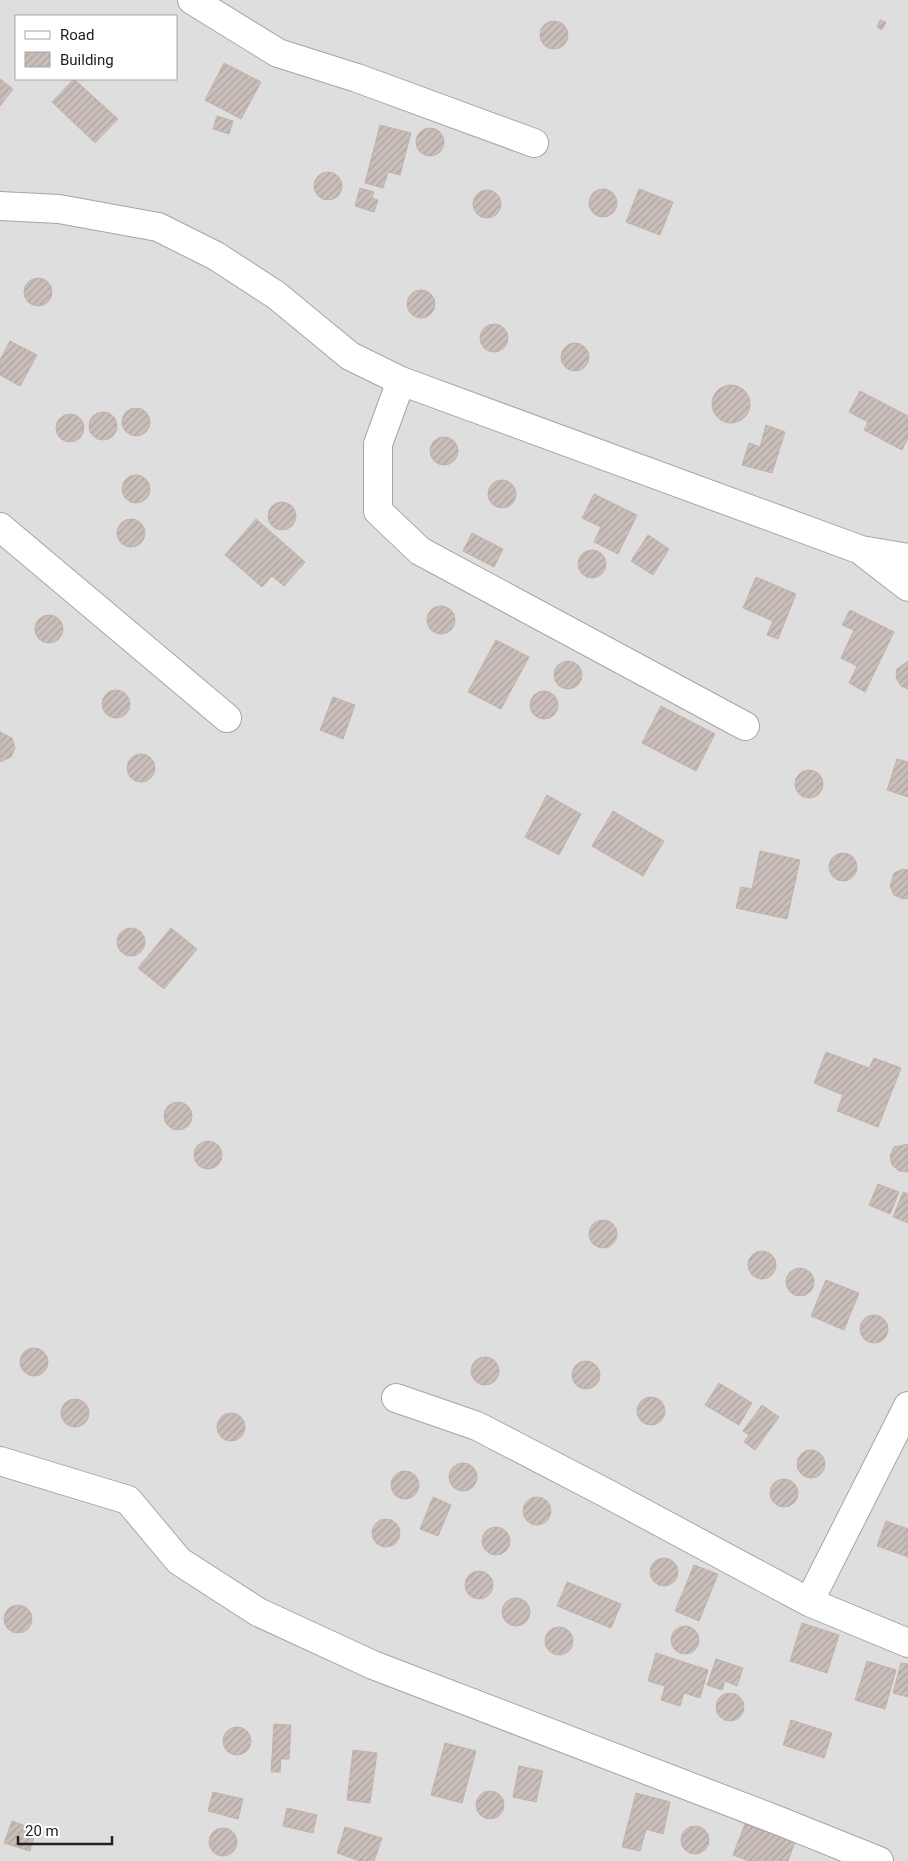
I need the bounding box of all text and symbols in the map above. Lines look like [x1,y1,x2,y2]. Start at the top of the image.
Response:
legend [15,15,178,80]
text: Road [60,26,94,44]
text: Building [60,51,114,69]
scale bar [18,1814,111,1846]
text: 20 m [25,1822,59,1840]

